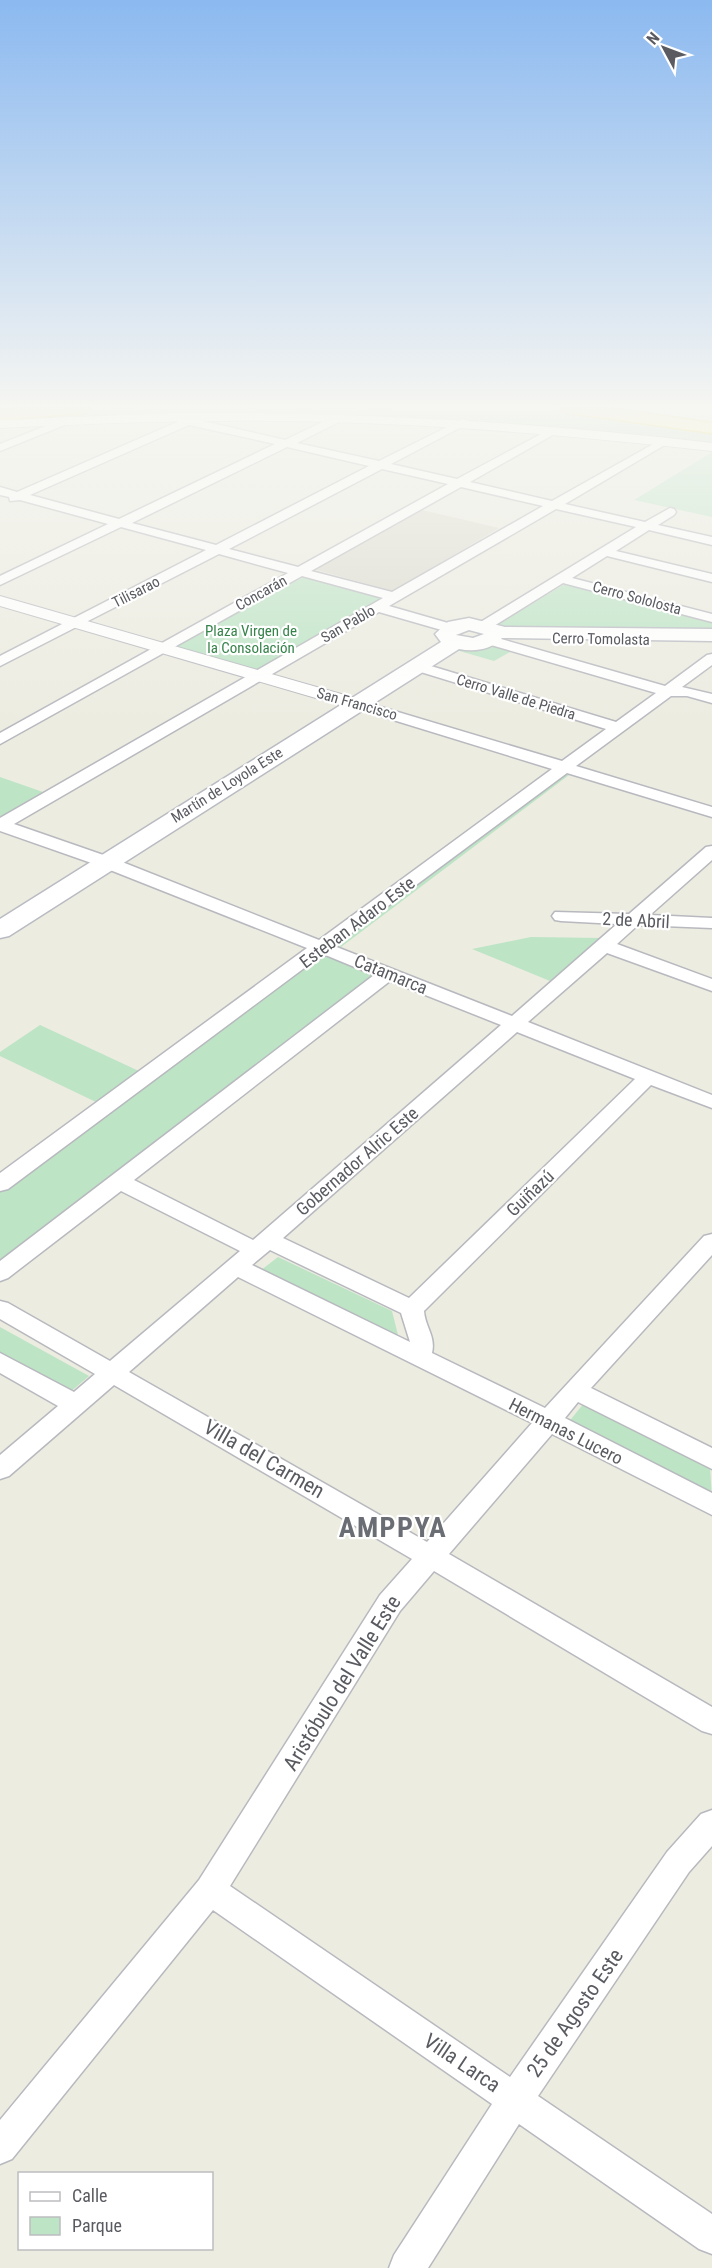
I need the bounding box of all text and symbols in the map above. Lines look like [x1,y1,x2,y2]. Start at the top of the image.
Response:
north arrow [634,18,694,78]
text: N [643,29,663,48]
street label: Tilisarao [109,572,163,612]
street label: Concarán [232,572,290,614]
street label: Cerro Sololosta [591,578,683,618]
street label: San Pablo [318,601,378,647]
park label: Plaza Virgen de la Consolación [205,622,297,657]
street label: Cerro Tomolasta [552,629,650,649]
street label: Cerro Valle de Piedra [454,670,578,724]
street label: San Francisco [315,684,399,724]
street label: Martín de Loyola Este [168,743,286,827]
street label: Esteban Adaro Este [295,872,419,972]
street label: 2 de Abril [602,908,670,932]
street label: Catamarca [351,950,431,998]
street label: Gobernador Alric Este [292,1102,422,1220]
street label: Guiñazú [502,1166,558,1220]
street label: Hermanas Lucero [506,1393,626,1469]
street label: Villa del Carmen [199,1415,329,1503]
district label: AMPPYA [339,1511,447,1544]
street label: Aristóbulo del Valle Este [278,1591,406,1775]
street label: 25 de Agosto Este [522,1944,628,2082]
street label: Villa Larca [419,2029,505,2097]
legend [18,2172,213,2250]
text: Calle [72,2185,108,2206]
text: Parque [72,2215,122,2236]

